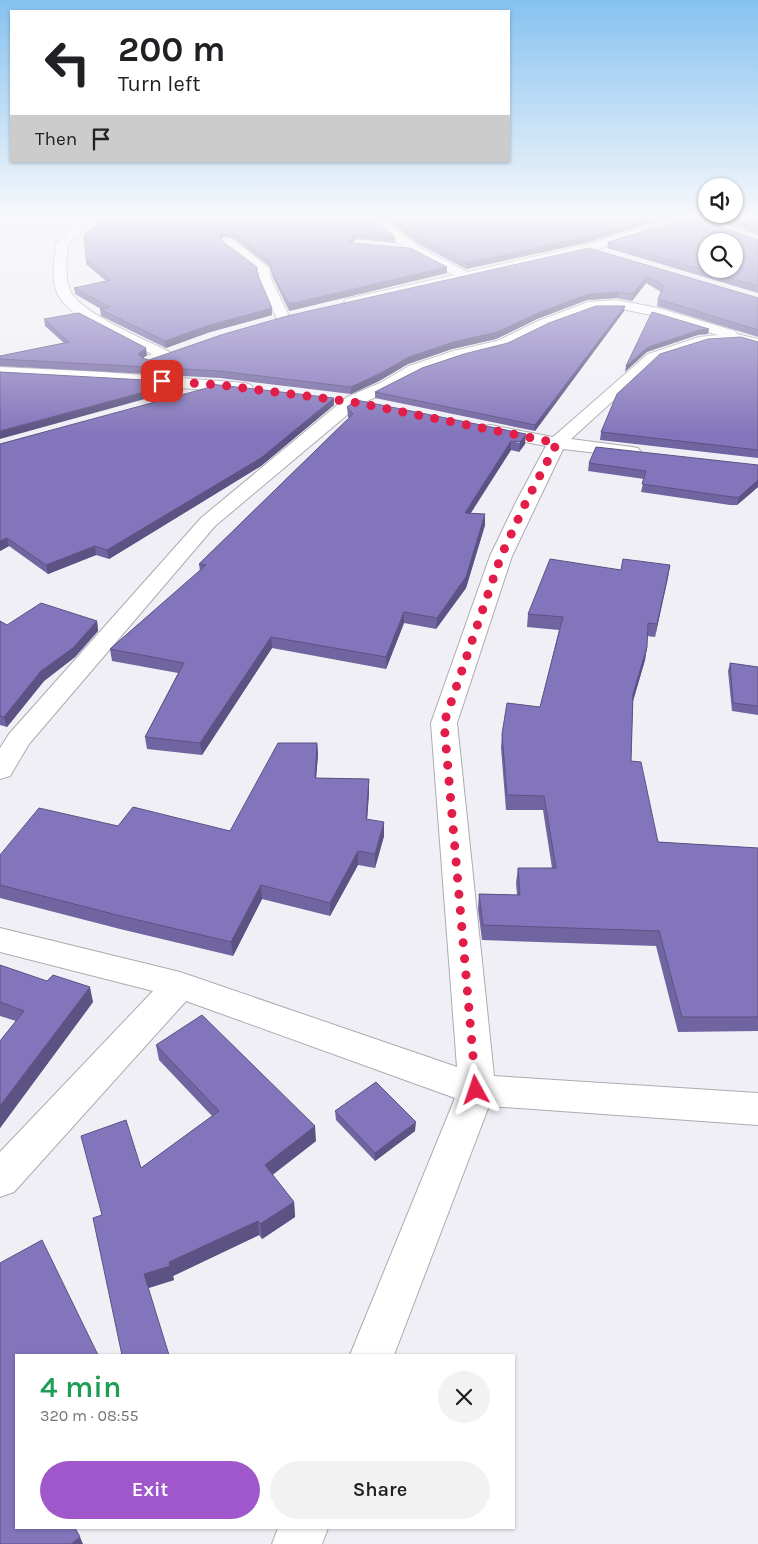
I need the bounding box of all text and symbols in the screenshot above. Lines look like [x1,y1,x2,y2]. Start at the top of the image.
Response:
text: 200 m [118,29,226,70]
icon: left [35,30,100,95]
text: Turn left [118,71,201,97]
icon: arrive [87,125,115,153]
text: Then [35,128,77,150]
map controls [698,178,743,278]
button: sound [698,178,743,223]
button: search [698,233,743,278]
pin [141,360,183,402]
icon: arrive [148,367,176,395]
position arrow [449,1063,501,1115]
text: 4 min [40,1369,121,1405]
button: close [438,1371,490,1423]
text: 320 m · 08:55 [40,1406,139,1425]
button: Exit [40,1461,260,1519]
button: Share [270,1461,490,1519]

